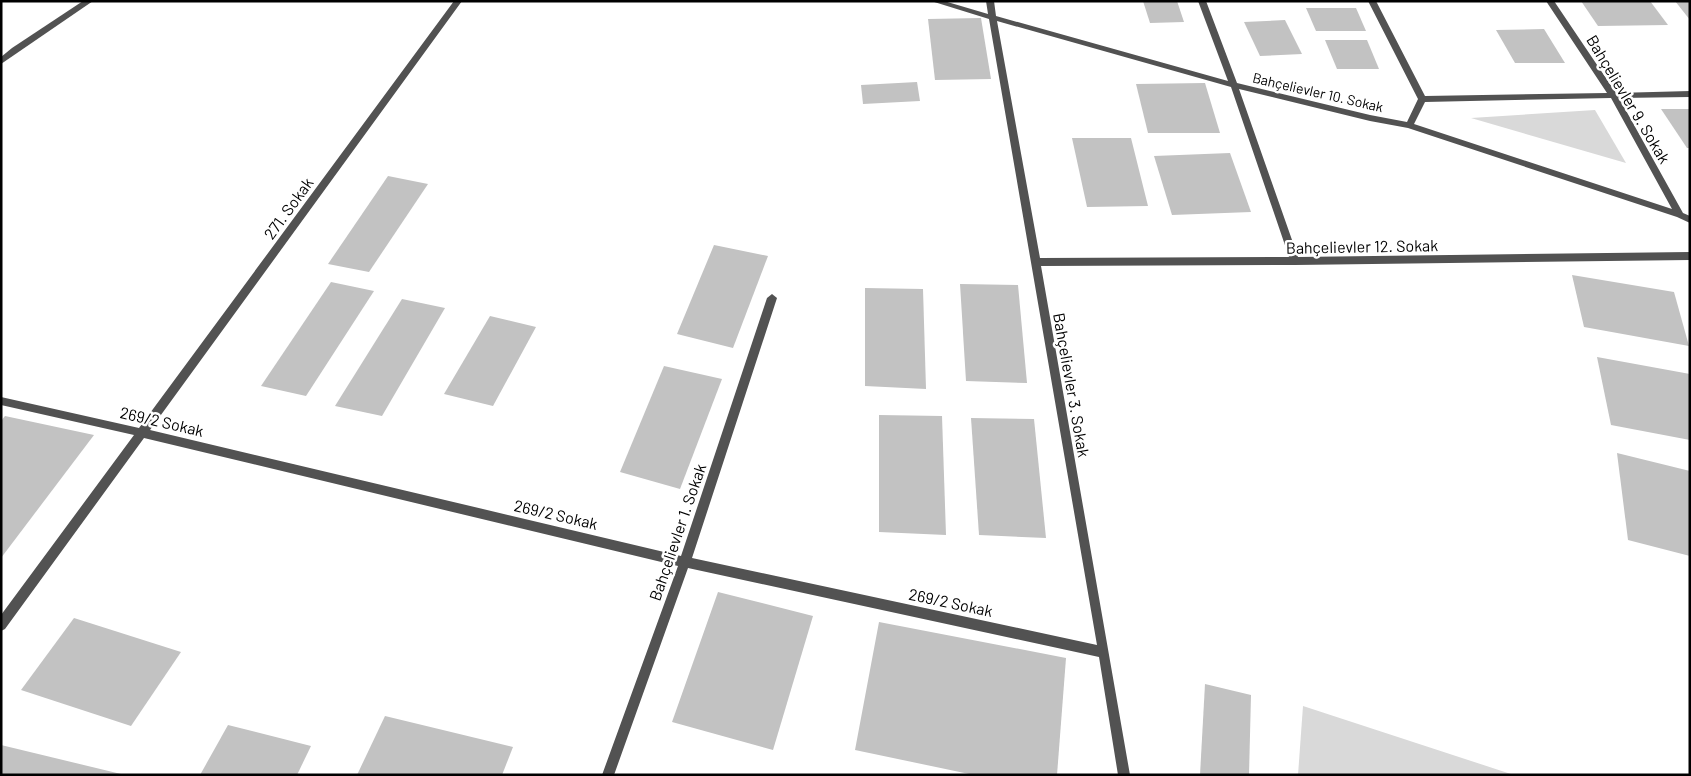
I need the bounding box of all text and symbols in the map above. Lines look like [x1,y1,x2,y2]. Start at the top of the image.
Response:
street label: Bahçelievler 9. Sokak [1583,31,1675,167]
street label: Bahçelievler 10. Sokak [1251,69,1385,115]
street label: 271. Sokak [259,173,317,243]
street label: Bahçelievler 12. Sokak [1286,235,1438,257]
street label: Bahçelievler 3. Sokak [1050,311,1094,459]
street label: 269/2 Sokak [118,402,206,440]
street label: Bahçelievler 1. Sokak [645,461,709,603]
street label: 269/2 Sokak [512,495,600,533]
street label: 269/2 Sokak [907,584,995,620]

